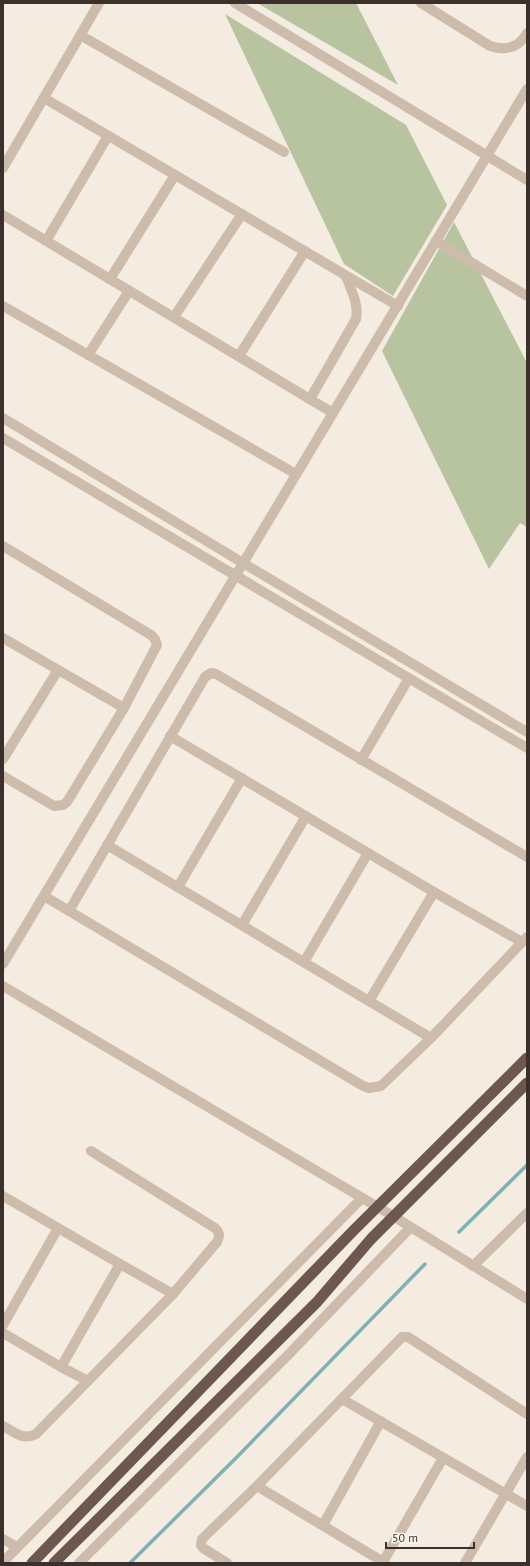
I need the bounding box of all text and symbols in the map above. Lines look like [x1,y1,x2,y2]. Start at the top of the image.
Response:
scale bar [386,1524,474,1550]
text: 50 m [392,1530,418,1545]

